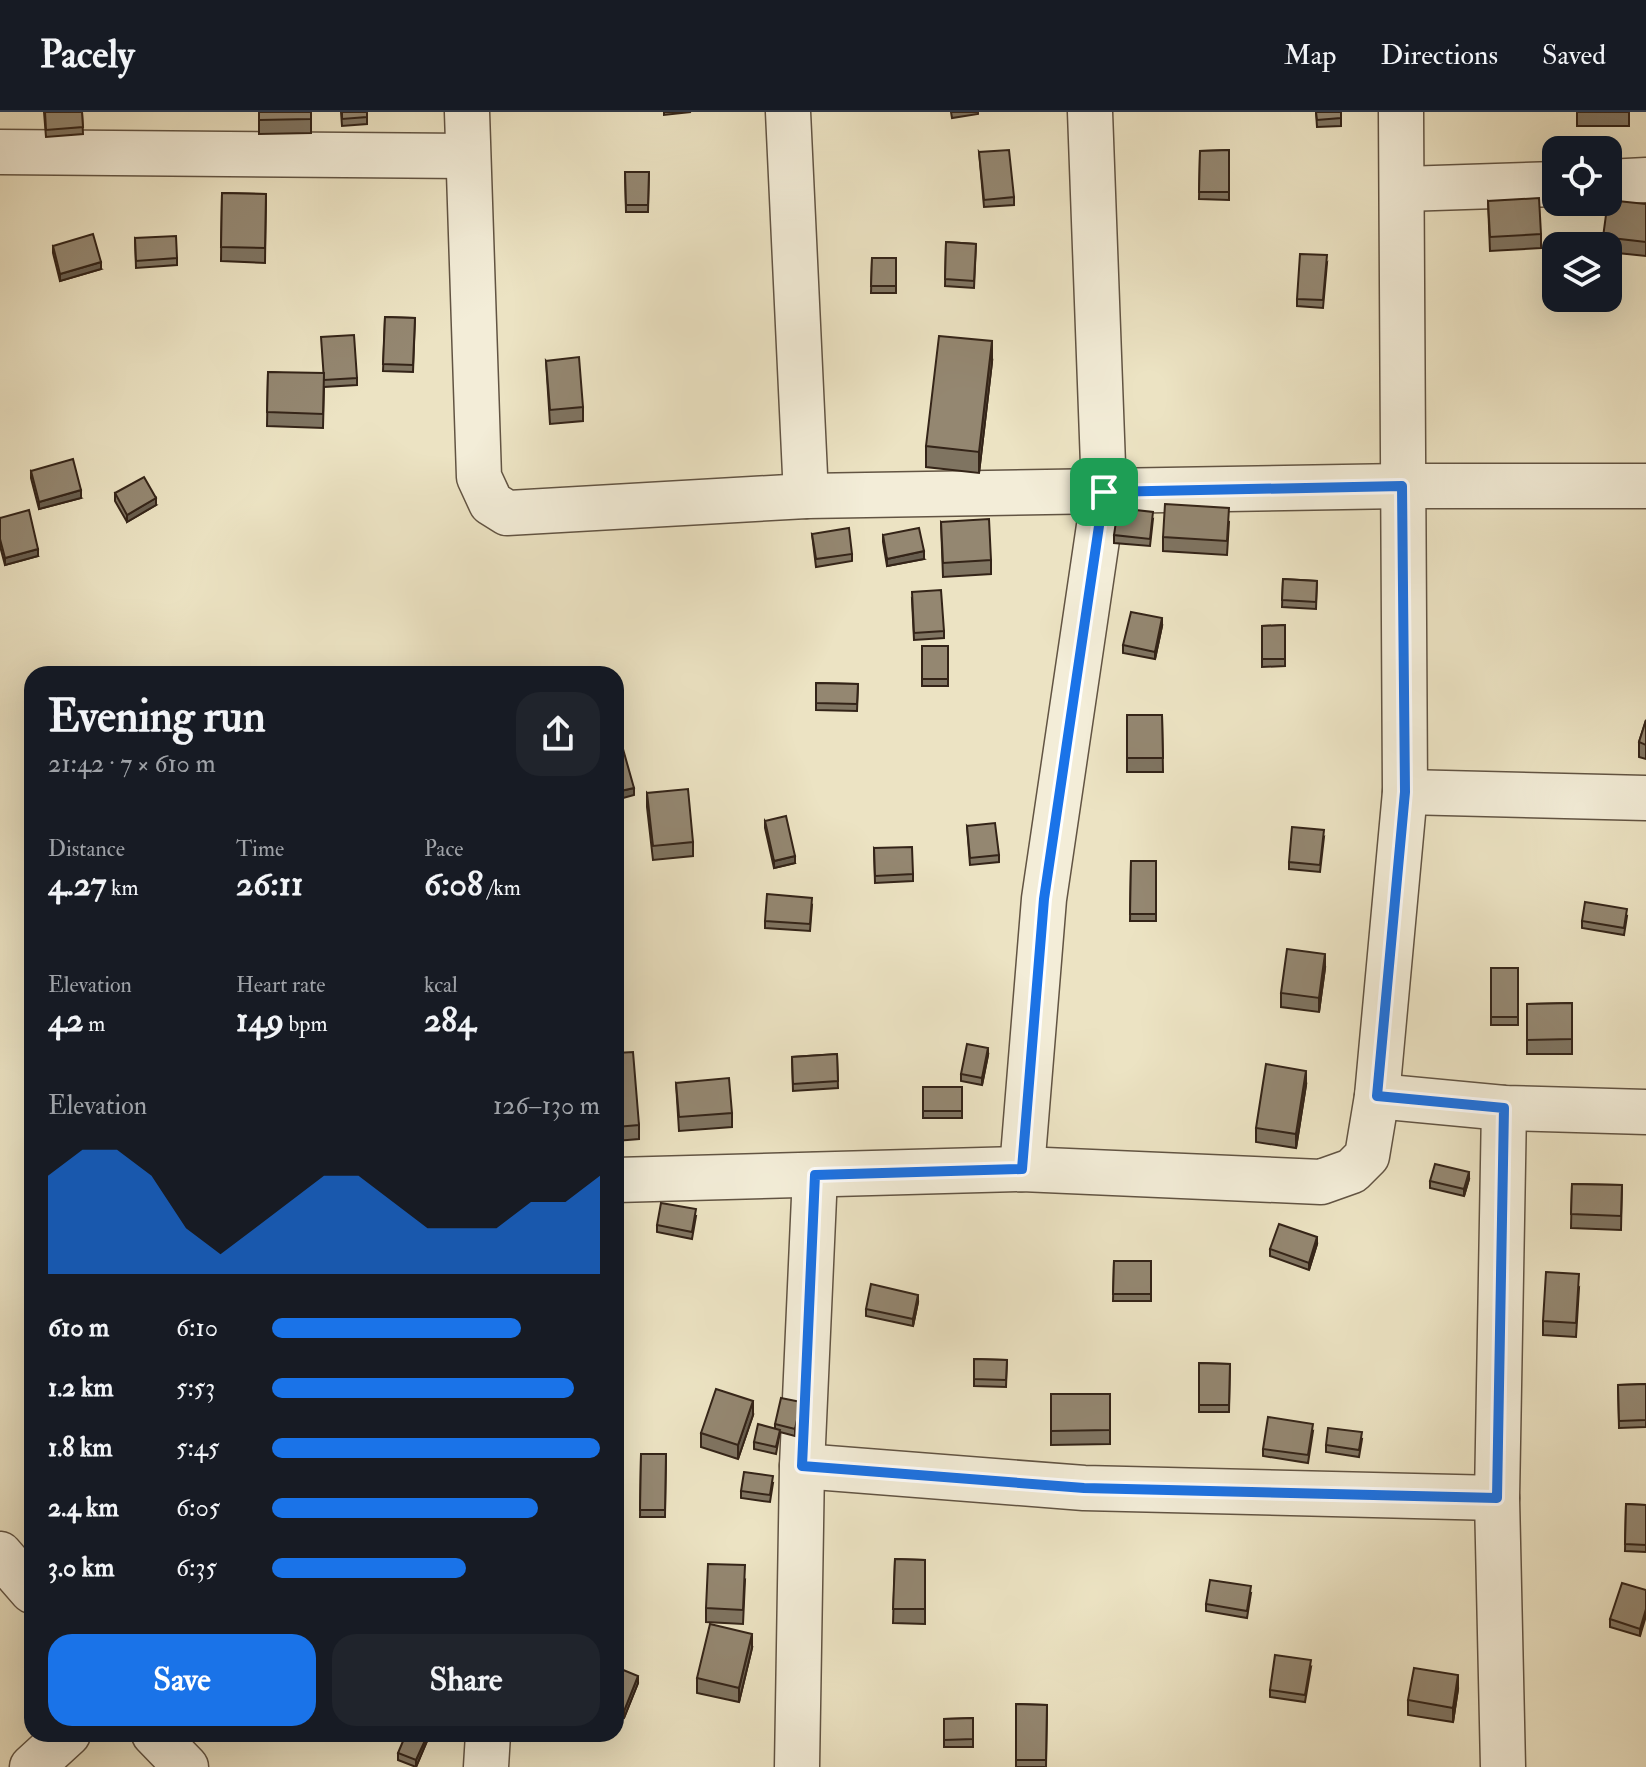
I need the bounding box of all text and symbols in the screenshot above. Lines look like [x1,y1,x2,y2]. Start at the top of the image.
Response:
text: Pacely [40,31,134,79]
text: Map [1284,38,1337,73]
text: Directions [1381,38,1498,73]
text: Saved [1542,38,1606,73]
map controls [1542,136,1622,312]
button: locate [1542,136,1622,216]
button: layers [1542,232,1622,312]
pin [1070,458,1138,526]
icon: arrive [1082,470,1126,514]
text: Evening run [48,690,266,745]
button: share [516,692,600,776]
text: 21:42 · 7 × 610 m [48,748,216,780]
text: Distance [48,835,125,863]
text: Time [236,835,284,863]
text: Pace [424,835,463,863]
text: 4.27 [48,863,106,906]
text: 26:11 [236,863,303,906]
text: 6:08 [424,863,483,906]
text: km [106,874,139,902]
text: /km [483,874,521,902]
text: Elevation [48,971,132,999]
text: Heart rate [236,971,326,999]
text: kcal [424,971,458,999]
text: 42 [48,999,84,1042]
text: 149 [236,999,284,1042]
text: 284 [424,999,476,1042]
text: m [84,1010,105,1038]
text: bpm [284,1010,328,1038]
text: Elevation [48,1090,147,1122]
text: 126–130 m [493,1090,600,1122]
text: 610 m [48,1312,109,1344]
text: 6:10 [176,1312,218,1344]
text: 1.2 km [48,1372,114,1404]
text: 5:53 [176,1372,215,1404]
text: 1.8 km [48,1432,113,1464]
text: 5:45 [176,1432,219,1464]
text: 2.4 km [48,1492,119,1524]
text: 6:05 [176,1492,220,1524]
text: 3.0 km [48,1552,114,1584]
text: 6:35 [176,1552,217,1584]
button: Save [48,1634,316,1726]
button: Share [332,1634,600,1726]

